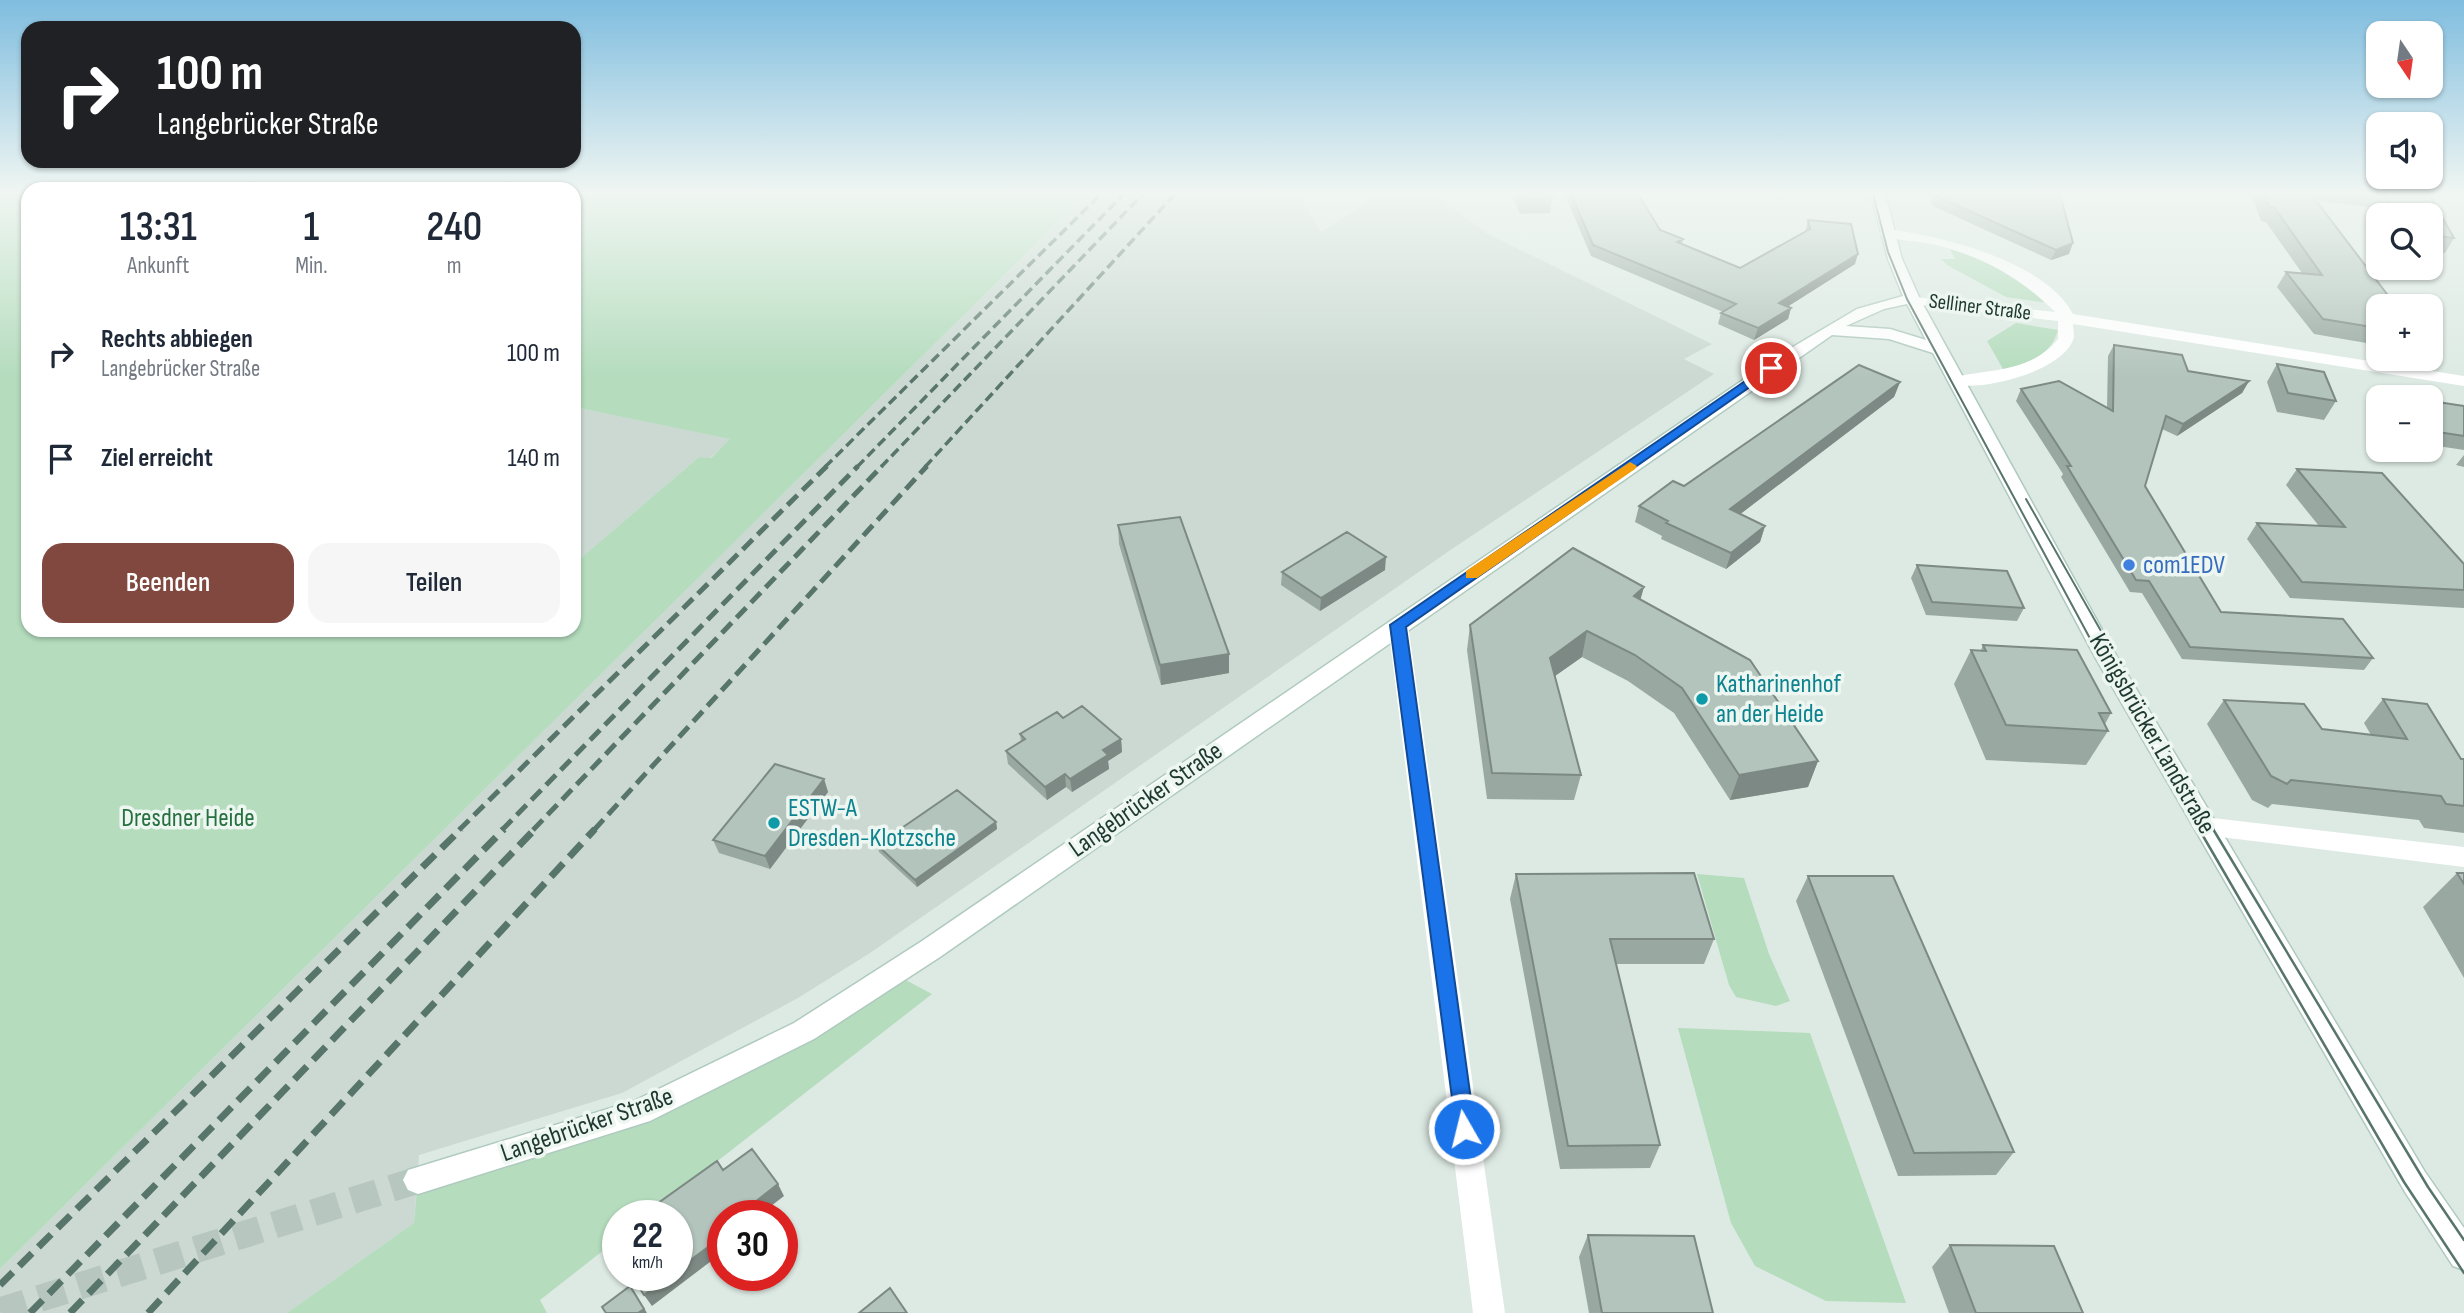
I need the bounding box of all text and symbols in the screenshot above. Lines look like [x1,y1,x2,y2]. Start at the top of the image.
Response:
north arrow [2366,21,2443,98]
map controls [2366,21,2443,462]
text: 100 m [157,45,263,104]
icon: right [42,49,133,140]
text: Langebrücker Straße [157,105,379,144]
button: sound [2366,112,2443,189]
text: 13:31 [120,202,197,253]
text: 1 [304,202,319,253]
text: 240 [426,202,482,253]
button: search [2366,203,2443,280]
text: Ankunft [127,252,189,280]
text: Min. [295,252,328,280]
text: m [447,252,462,280]
street label: Selliner Straße [1927,288,2033,326]
button: + [2366,294,2443,371]
text: Rechts abbiegen [101,324,253,355]
icon: right [42,335,80,373]
text: 100 m [507,338,560,369]
pin [1741,338,1801,398]
icon: arrive [1752,349,1790,387]
text: Langebrücker Straße [101,355,260,383]
button: − [2366,385,2443,462]
icon: arrive [42,440,80,478]
text: Ziel erreicht [101,443,213,474]
text: 140 m [508,443,560,474]
button: Beenden [42,543,294,623]
button: Teilen [308,543,560,623]
place label: com1EDV [2143,550,2225,581]
marker: com1EDV [2121,557,2137,573]
street label: Königsbrücker Landstraße [2082,628,2222,840]
place label: Katharinenhof an der Heide [1716,669,1842,730]
marker: Katharinenhof an der Heide [1694,691,1710,707]
street label: Langebrücker Straße [1063,736,1229,864]
place label: ESTW-A Dresden-Klotzsche [788,793,956,854]
park label: Dresdner Heide [121,803,255,834]
marker: ESTW-A Dresden-Klotzsche [766,815,782,831]
street label: Langebrücker Straße [497,1081,677,1169]
position arrow [1427,1092,1501,1166]
speed limit sign: 30 [707,1200,798,1291]
text: 22 [632,1215,663,1258]
text: km/h [632,1252,663,1273]

